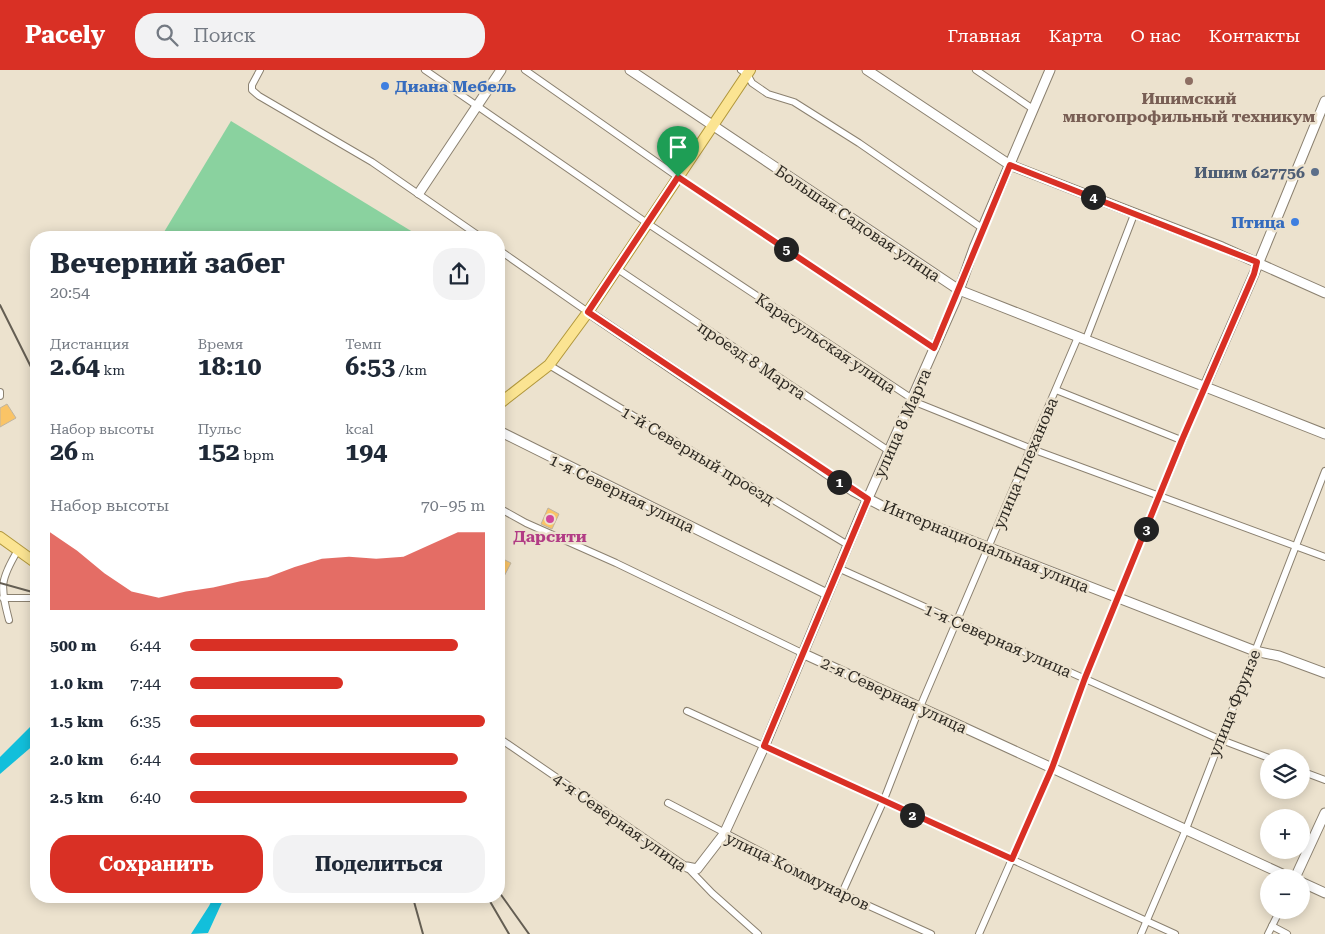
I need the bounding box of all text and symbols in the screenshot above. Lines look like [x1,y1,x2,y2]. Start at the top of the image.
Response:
search box [135,13,485,58]
text: Pacely [25,21,105,49]
icon: search [153,21,181,49]
text: Поиск [193,24,256,47]
text: Главная [948,25,1021,46]
text: Карта [1049,25,1103,46]
text: О нас [1131,25,1181,46]
text: Контакты [1209,25,1300,46]
marker: Ишимский многопрофильный техникум [1183,75,1195,87]
place label: Диана Мебель [395,77,517,96]
marker: Диана Мебель [379,80,391,92]
place label: Ишимский многопрофильный техникум [1063,89,1315,126]
pin [657,126,699,177]
icon: arrive [664,133,692,161]
street label: Большая Садовая улица [772,161,944,286]
place label: Ишим 627756 [1194,163,1305,182]
marker: Ишим 627756 [1309,166,1321,178]
pin: 4 [1080,184,1106,210]
text: 4 [1090,189,1097,205]
place label: Птица [1231,213,1286,232]
marker: Птица [1289,216,1301,228]
pin: 5 [774,236,798,262]
text: 5 [783,241,790,257]
text: Вечерний забег [50,247,285,280]
button: share [433,248,485,300]
text: 20:54 [50,283,90,302]
street label: Карасульская улица [752,289,900,398]
street label: проезд 8 Марта [694,317,810,404]
text: Дистанция [50,336,129,352]
text: Время [198,336,243,352]
text: Темп [345,336,382,352]
text: 2.64 [50,352,100,381]
text: 18:10 [198,352,261,381]
text: 6:53 [345,352,395,381]
text: km [100,362,125,378]
text: /km [395,362,427,378]
street label: улица 8 Марта [870,365,935,481]
street label: улица Плеханова [989,394,1062,532]
street label: 1-й Северный проезд [618,402,778,509]
text: Набор высоты [50,421,154,437]
text: Пульс [198,421,241,437]
text: kcal [345,421,374,437]
text: 26 [50,437,78,466]
text: 152 [198,437,240,466]
text: 194 [345,437,387,466]
text: m [78,447,94,463]
text: bpm [240,447,274,463]
street label: 1-я Северная улица [546,450,698,537]
pin: 1 [826,470,852,494]
text: 1 [836,474,843,490]
text: Набор высоты [50,496,169,515]
text: 70–95 m [421,496,485,515]
street label: Интернациональная улица [880,496,1092,597]
marker: Дарсити [544,513,556,525]
pin: 3 [1134,516,1158,542]
text: 3 [1143,521,1150,537]
place label: Дарсити [513,527,587,546]
street label: 1-я Северная улица [921,599,1075,682]
text: 500 m [50,636,96,655]
text: 6:44 [130,636,161,655]
street label: улица Фрунзе [1204,647,1265,760]
street label: 2-я Северная улица [818,653,970,738]
text: 1.0 km [50,674,103,693]
text: 7:44 [130,674,161,693]
text: 1.5 km [50,712,103,731]
text: 6:35 [130,712,161,731]
map controls [1260,749,1310,919]
button: layers [1260,749,1310,799]
text: 2.0 km [50,750,103,769]
text: 6:44 [130,750,161,769]
street label: 4-я Северная улица [549,769,691,876]
text: 2.5 km [50,788,103,807]
text: 6:40 [130,788,161,807]
pin: 2 [900,802,924,828]
text: 2 [909,807,916,823]
button: + [1260,809,1310,859]
street label: улица Коммунаров [723,828,873,915]
button: Сохранить [50,835,263,893]
button: Поделиться [273,835,485,893]
button: − [1260,869,1310,919]

